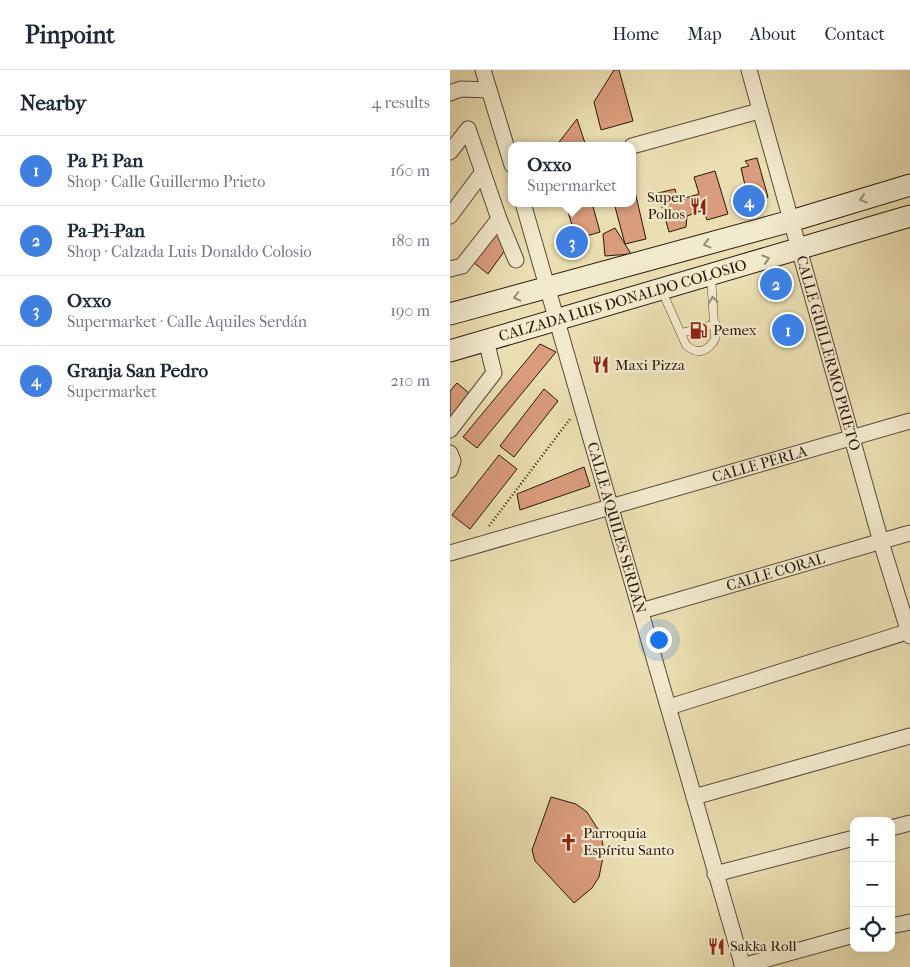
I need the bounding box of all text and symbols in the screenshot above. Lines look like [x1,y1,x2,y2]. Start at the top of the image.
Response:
text: Pinpoint [25,21,115,49]
text: Home [612,24,659,45]
text: Map [687,24,722,45]
text: About [750,24,796,45]
text: Contact [824,24,885,45]
text: Nearby [20,91,86,115]
text: 4 results [372,93,430,112]
popup [508,142,636,207]
text: Pa Pi Pan [67,150,143,172]
text: Oxxo [527,154,571,176]
text: 1 [33,161,39,180]
text: 160 m [390,161,430,180]
text: Shop · Calle Guillermo Prieto [67,172,265,191]
text: Supermarket [527,176,617,195]
pin: 4 [733,182,765,220]
place label: Super Pollos [647,188,686,223]
one-way arrow [860,194,868,204]
restaurant icon: Super Pollos [689,196,709,216]
text: Pa-Pi-Pan [67,220,145,242]
pin: 3 [556,223,588,261]
text: 2 [32,231,40,250]
text: 180 m [391,231,430,250]
one-way arrow [703,238,711,249]
text: Shop · Calzada Luis Donaldo Colosio [67,242,312,261]
street label: CALLE GUILLERMO PRIETO [792,253,864,453]
one-way arrow [761,254,770,265]
street label: CALZADA LUIS DONALDO COLOSIO [497,255,749,345]
pin: 2 [760,265,792,303]
text: Oxxo [67,290,111,312]
one-way arrow [513,291,521,301]
one-way arrow [708,296,719,304]
text: 3 [33,301,39,320]
text: 190 m [390,301,430,320]
pin: 1 [772,311,804,349]
text: Supermarket · Calle Aquiles Serdán [67,312,307,331]
fuel station icon: Pemex [689,320,709,340]
place label: Pemex [713,321,757,339]
restaurant icon: Maxi Pizza [591,355,611,375]
place label: Maxi Pizza [615,356,686,374]
text: Granja San Pedro [67,360,208,382]
text: 4 [31,371,41,390]
text: 210 m [391,371,430,390]
text: Supermarket [67,382,157,401]
street label: CALLE AQUILES SERDÁN [583,440,650,616]
street label: CALLE PERLA [710,442,810,486]
street label: CALLE CORAL [724,549,827,595]
your location [646,627,672,653]
map controls [850,817,895,952]
button: + [850,817,895,862]
place label: Parroquia Espíritu Santo [583,824,675,859]
church icon: Parroquia Espíritu Santo [559,832,579,852]
button: − [850,862,895,907]
button: locate [850,907,895,952]
restaurant icon: Sakka Roll [706,936,726,956]
place label: Sakka Roll [730,937,797,955]

